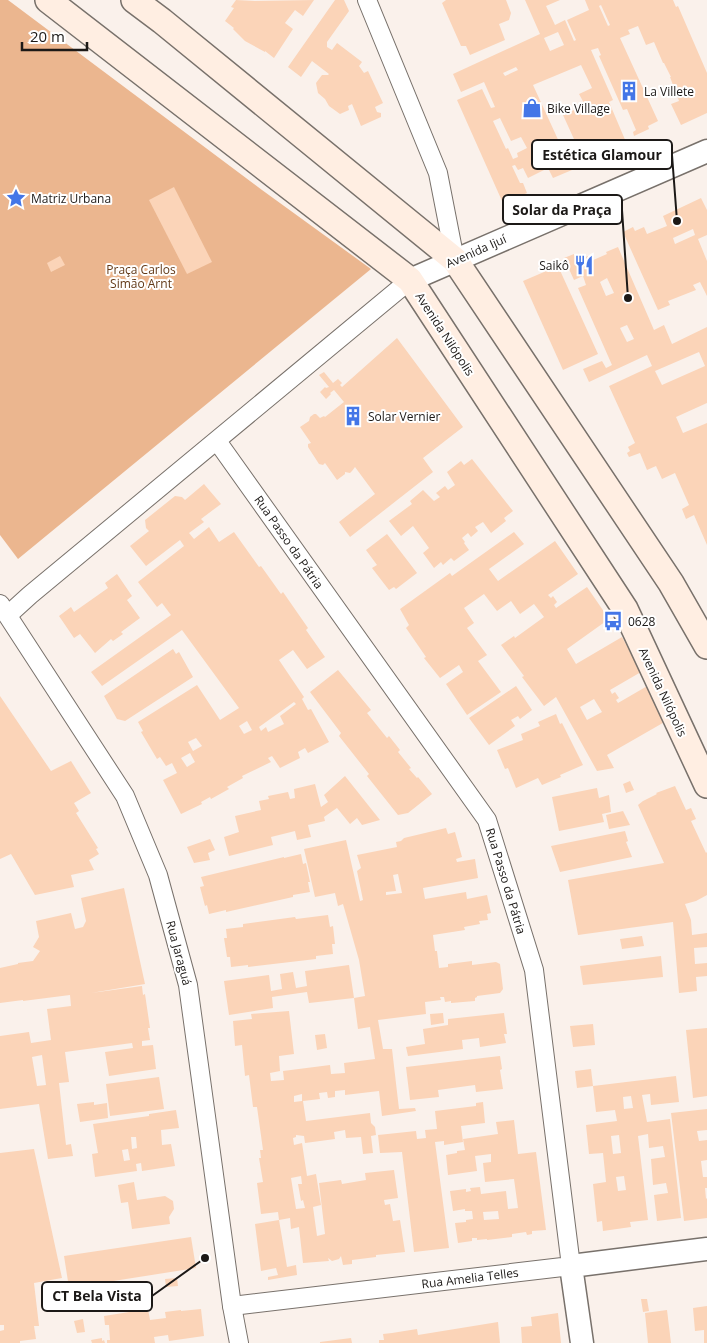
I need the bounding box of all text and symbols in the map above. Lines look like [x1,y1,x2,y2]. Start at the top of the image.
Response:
scale bar [22,20,88,52]
text: 20 m [30,26,65,46]
building icon: La Villete [618,80,640,102]
place label: La Villete [644,83,694,100]
shop icon: Bike Village [521,97,543,119]
place label: Bike Village [547,100,610,117]
callout: Estética Glamour [532,140,672,169]
text: Estética Glamour [542,145,662,164]
place icon: Matriz Urbana [5,187,27,209]
place label: Matriz Urbana [31,190,111,207]
callout: Solar da Praça [503,195,622,224]
text: Solar da Praça [512,200,612,219]
street label: Avenida Ijuí [443,230,510,272]
restaurant icon: Saikô [573,254,595,276]
place label: Saikô [539,257,569,274]
park label: Praça Carlos Simão Arnt [106,261,176,292]
street label: Avenida Nilópolis [412,289,479,379]
building icon: Solar Vernier [342,405,364,427]
place label: Solar Vernier [368,408,440,425]
street label: Rua Passo da Pátria [250,492,328,592]
bus stop icon: 0628 [602,610,624,632]
place label: 0628 [628,613,656,630]
street label: Avenida Nilópolis [635,645,691,740]
street label: Rua Passo da Pátria [482,826,530,936]
street label: Rua Jaraguá [162,919,196,987]
street label: Rua Amelia Telles [420,1264,520,1292]
callout: CT Bela Vista [42,1282,152,1311]
text: CT Bela Vista [52,1286,142,1305]

